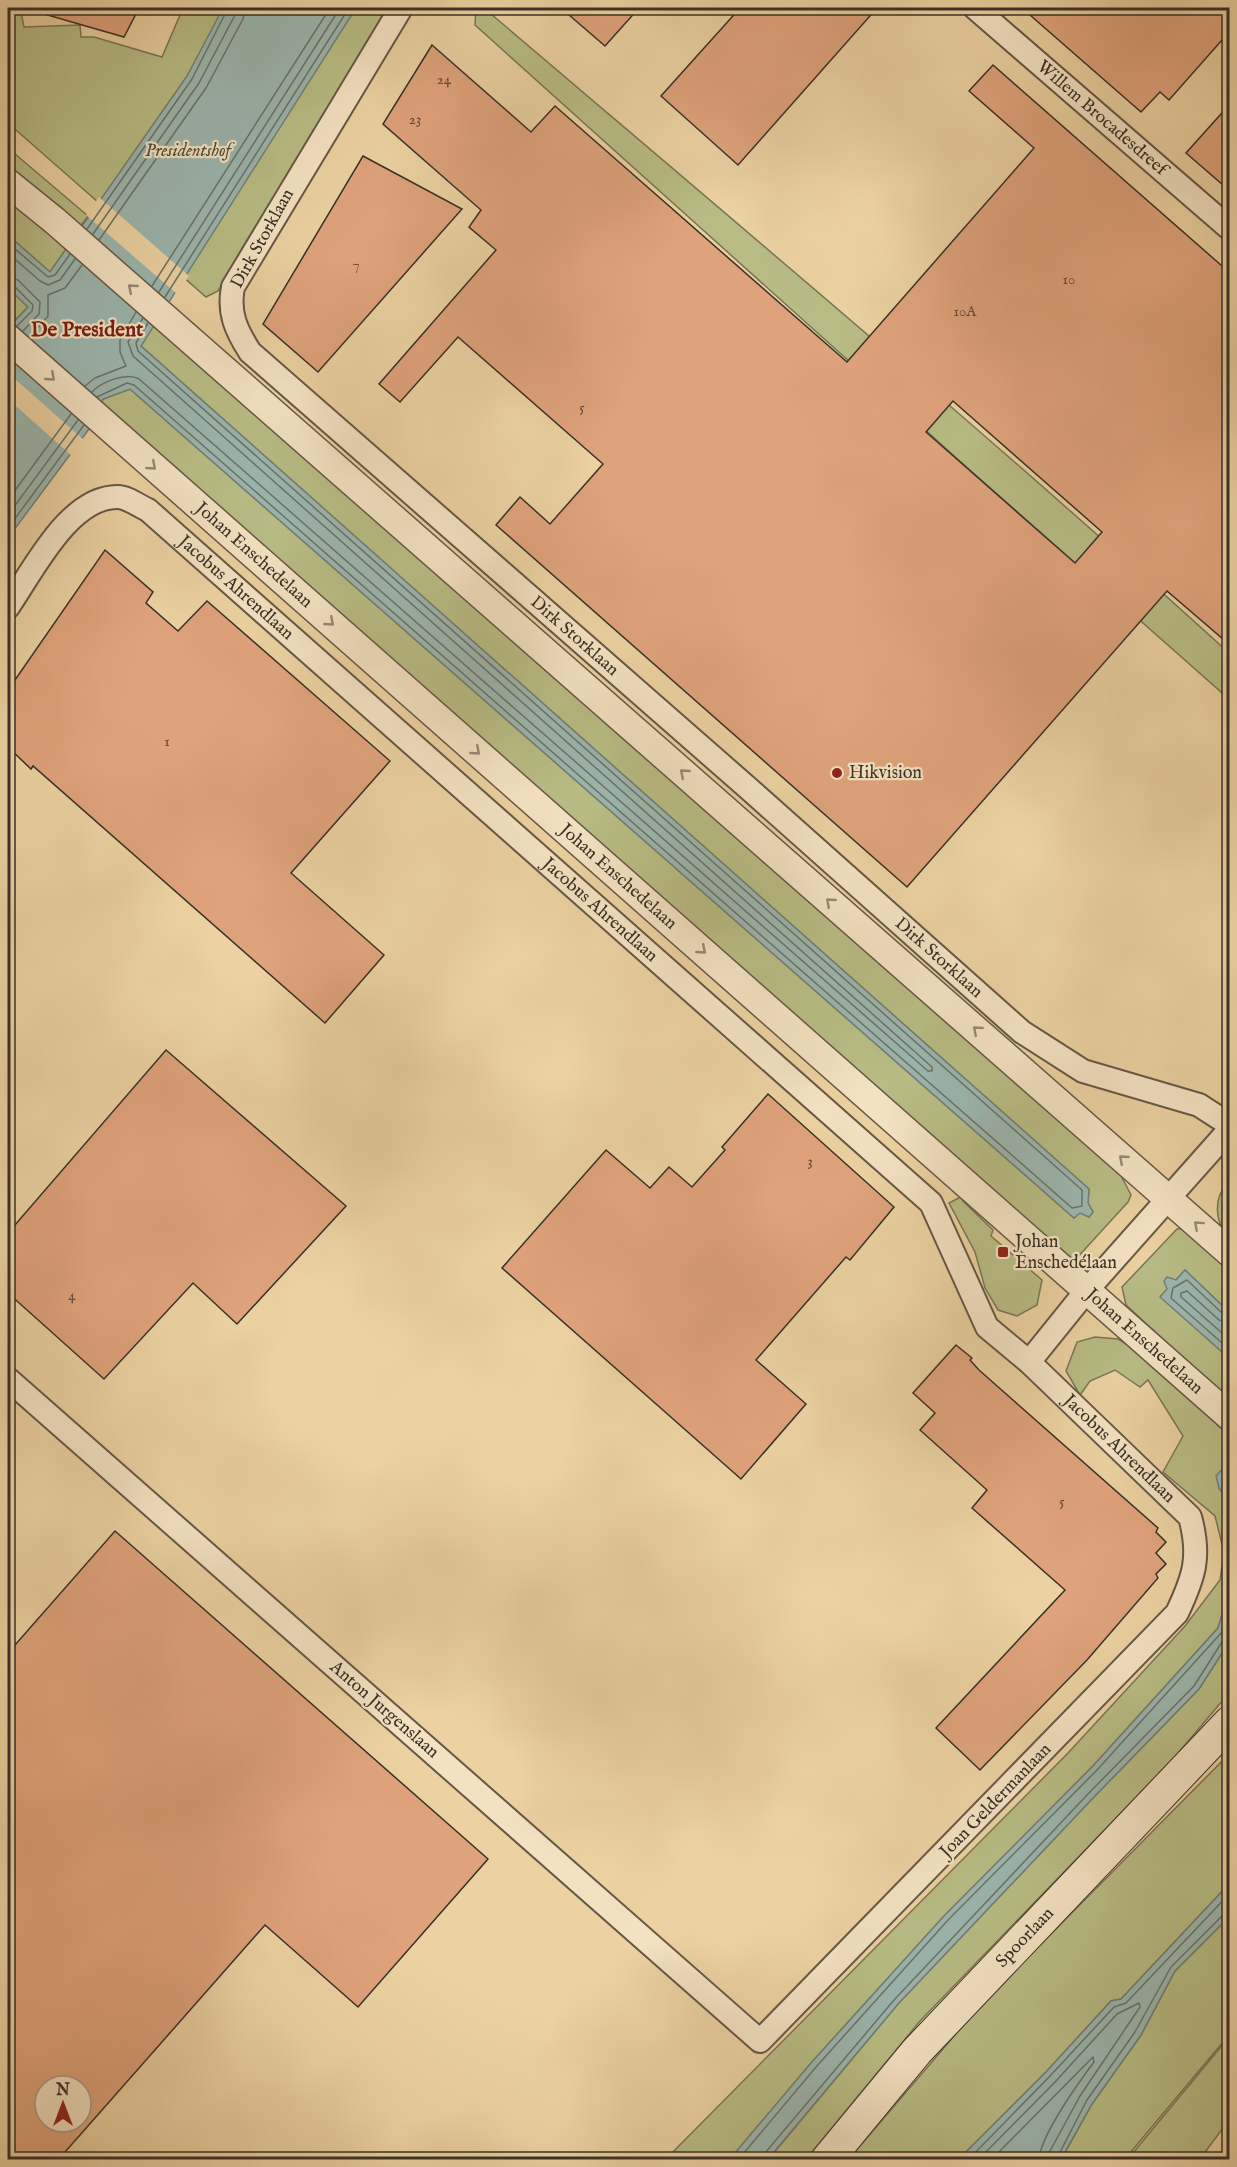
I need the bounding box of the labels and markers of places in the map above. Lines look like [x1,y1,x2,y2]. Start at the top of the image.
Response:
place label: Hikvision [849,762,922,785]
marker: Hikvision [830,766,844,780]
place label: Johan Enschedélaan [1013,1231,1117,1275]
marker: Johan Enschedélaan [996,1245,1010,1259]

